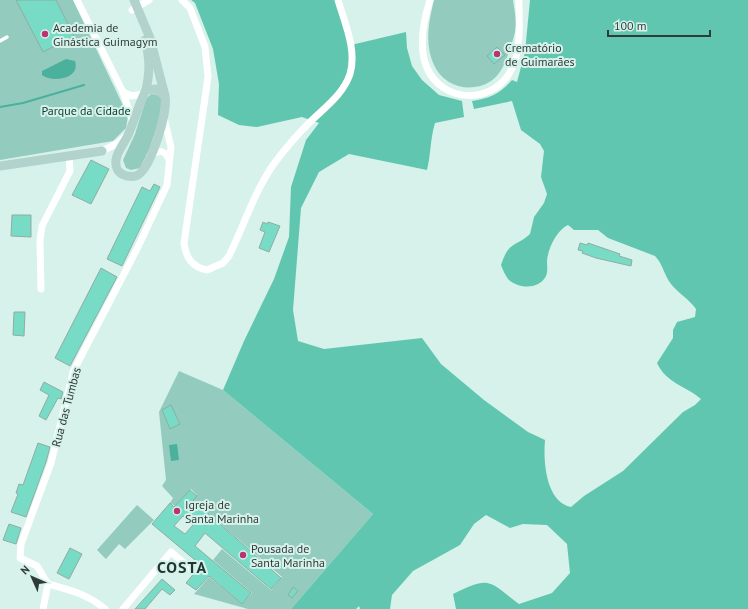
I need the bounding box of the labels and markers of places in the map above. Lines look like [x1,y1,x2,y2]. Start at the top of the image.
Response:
place label: Academia de Ginástica Guimagym [53,20,158,49]
marker: Academia de Ginástica Guimagym [40,29,50,39]
place label: Crematório de Guimarães [505,40,575,69]
marker: Crematório de Guimarães [492,49,502,59]
place label: Igreja de Santa Marinha [185,497,259,526]
marker: Igreja de Santa Marinha [172,506,182,516]
place label: Pousada de Santa Marinha [251,541,325,570]
marker: Pousada de Santa Marinha [238,550,248,560]

